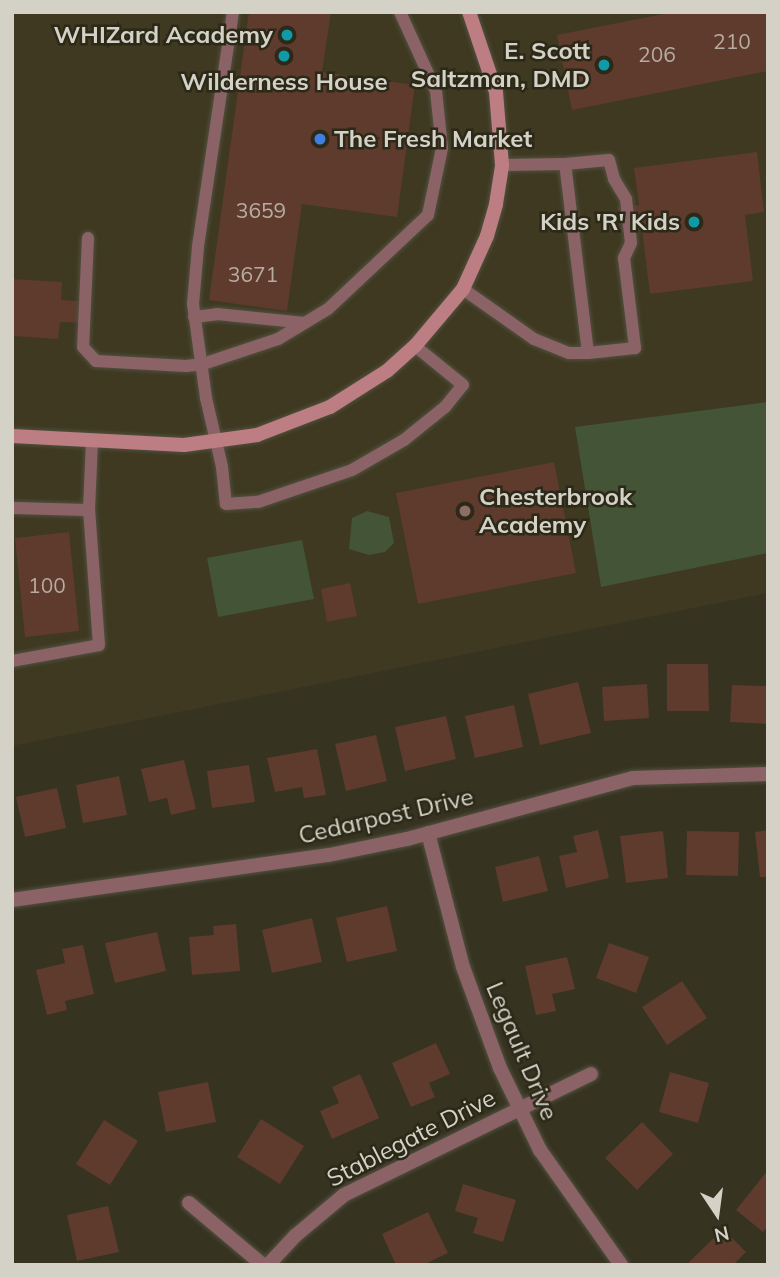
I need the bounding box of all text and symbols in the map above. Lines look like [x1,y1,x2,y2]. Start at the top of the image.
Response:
place label: WHIZard Academy [53,21,273,49]
marker: WHIZard Academy [279,27,295,43]
house number: 210 [713,28,751,54]
place label: E. Scott Saltzman, DMD [411,37,590,93]
house number: 206 [638,41,676,67]
marker: Wilderness House [276,48,292,64]
marker: E. Scott Saltzman, DMD [596,57,612,73]
place label: Wilderness House [180,68,388,96]
place label: The Fresh Market [334,125,532,153]
marker: The Fresh Market [312,131,328,147]
house number: 3659 [236,197,286,223]
place label: Kids 'R' Kids [540,208,680,236]
marker: Kids 'R' Kids [686,214,702,230]
house number: 3671 [228,261,278,287]
place label: Chesterbrook Academy [479,483,632,539]
marker: Chesterbrook Academy [457,503,473,519]
house number: 100 [28,572,66,598]
street label: Cedarpost Drive [296,782,476,850]
street label: Legault Drive [480,978,564,1124]
street label: Stablegate Drive [322,1083,500,1193]
north arrow [682,1179,752,1249]
text: N [712,1221,731,1248]

